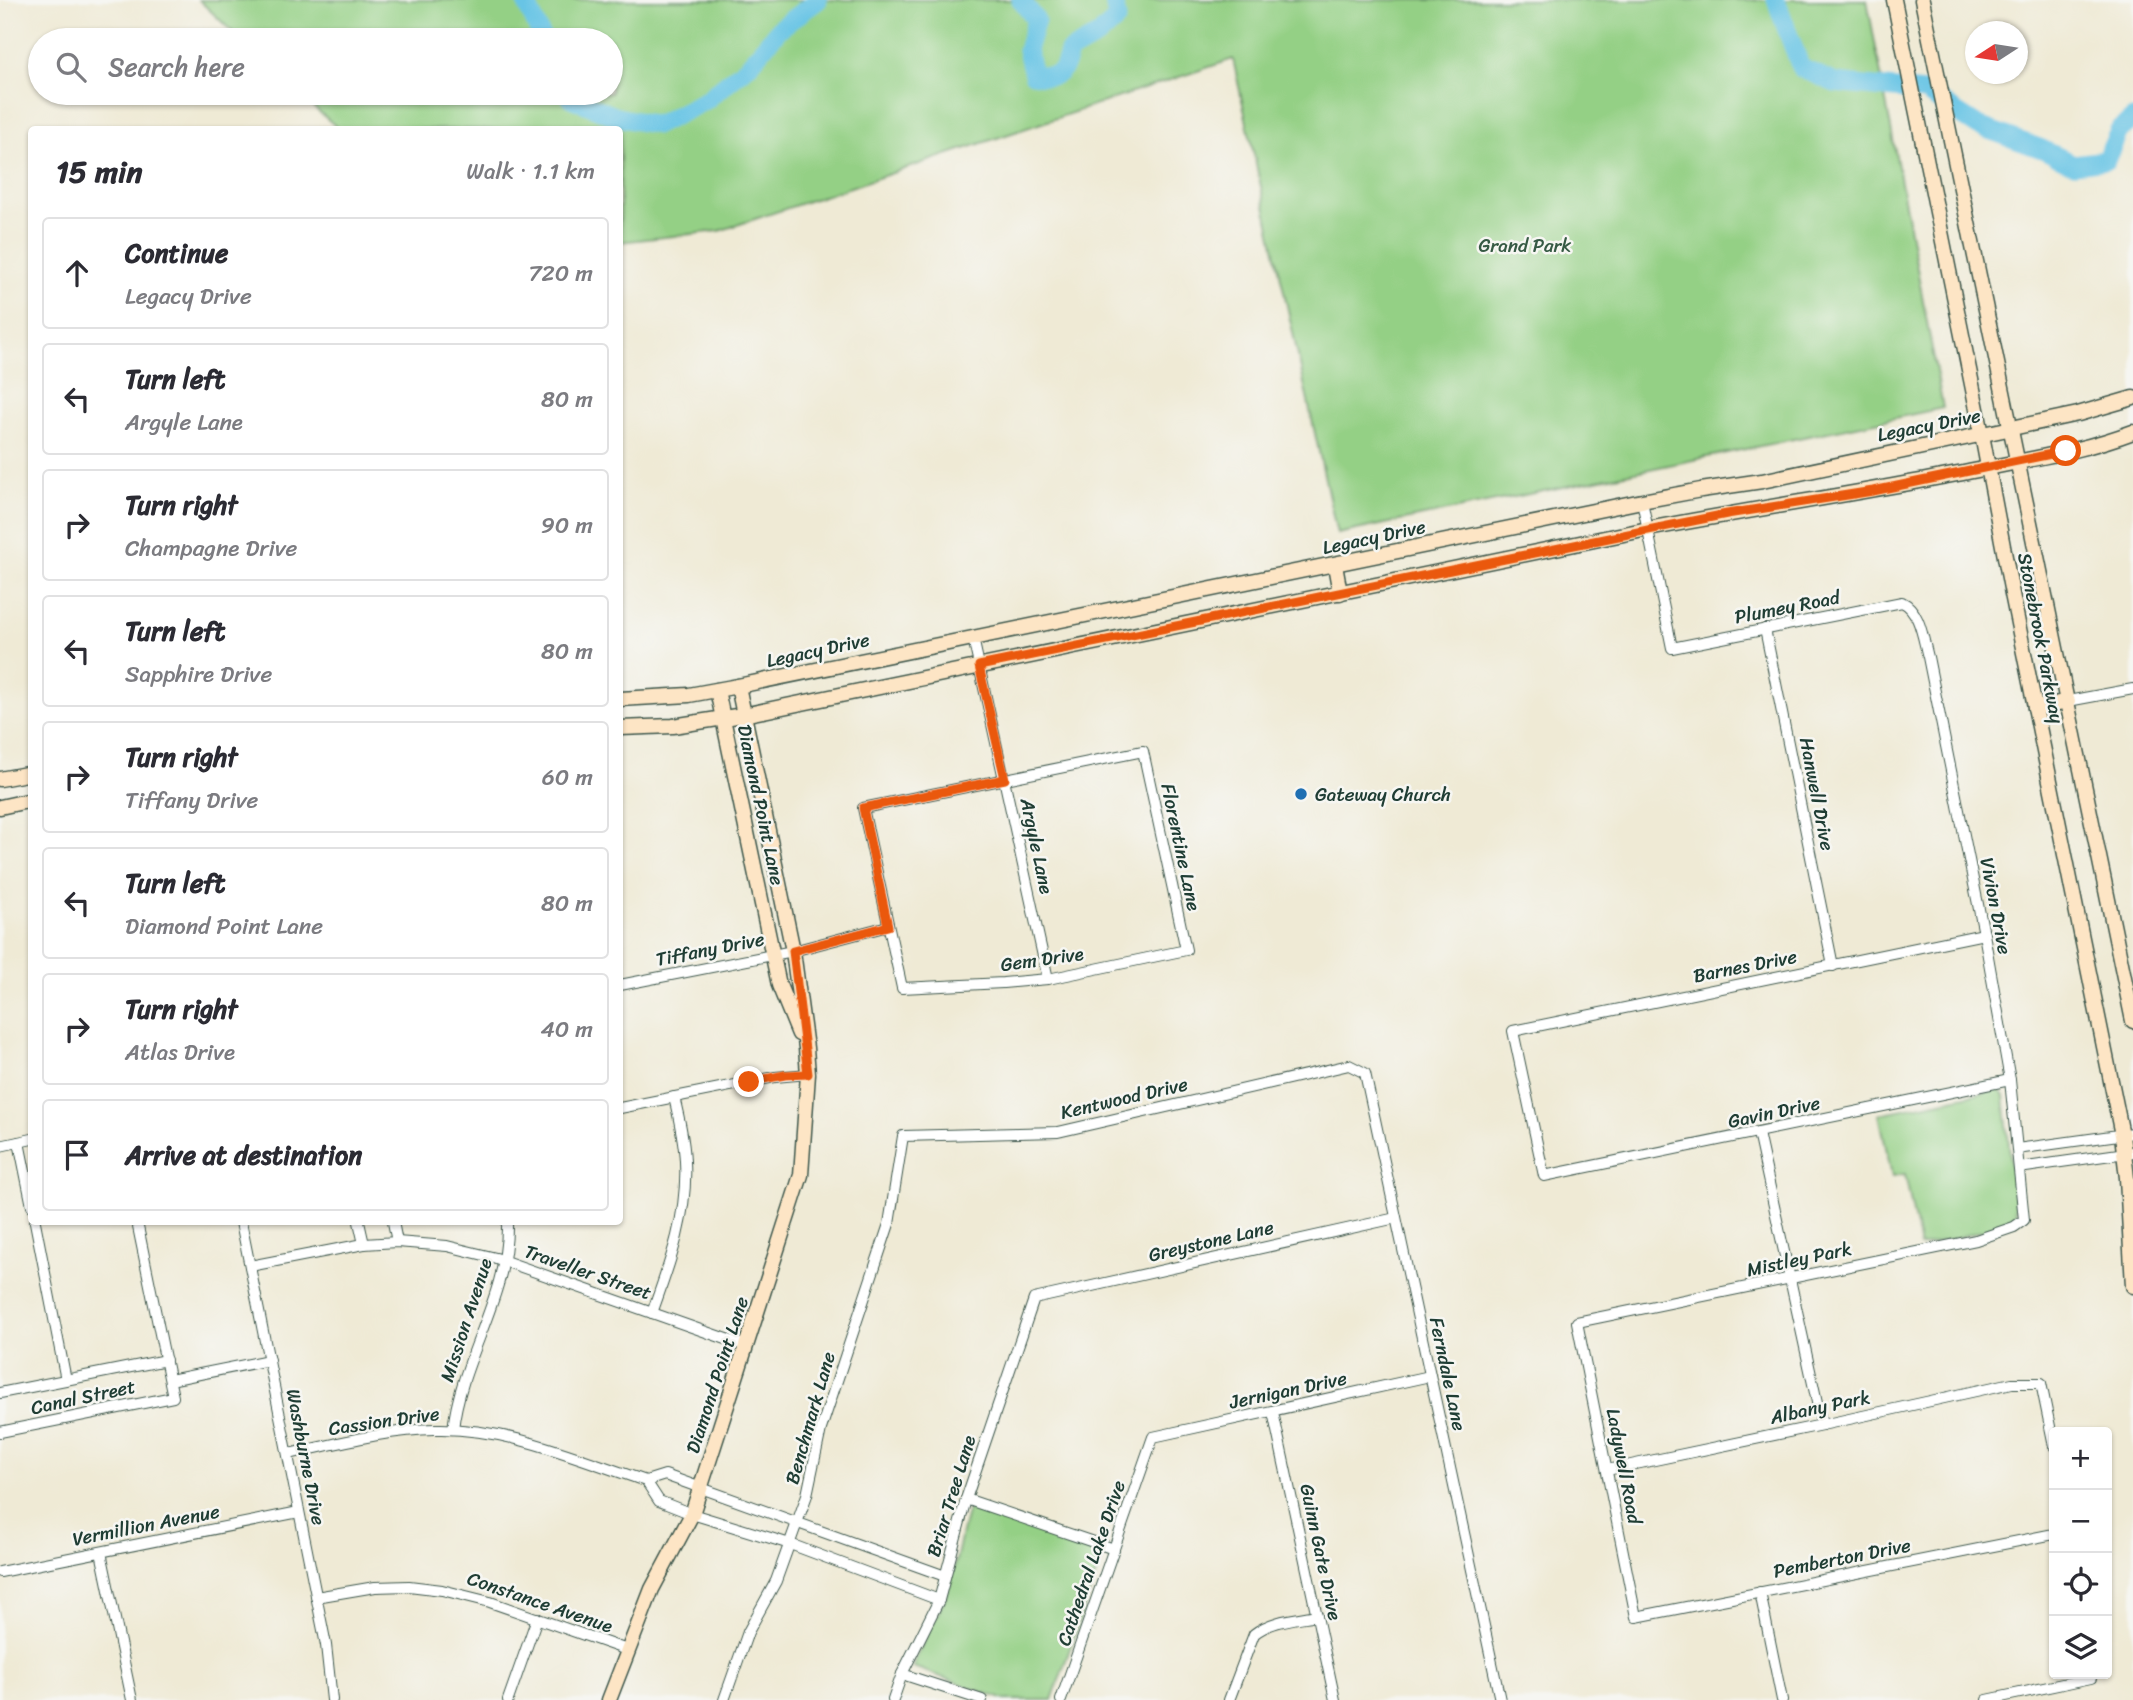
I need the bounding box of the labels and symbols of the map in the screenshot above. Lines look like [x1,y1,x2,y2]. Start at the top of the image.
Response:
north arrow [1965,21,2028,84]
park label: Grand Park [1479,229,1571,262]
street label: Legacy Drive [1874,399,1984,451]
route start [2050,435,2081,466]
street label: Legacy Drive [1319,510,1429,564]
street label: Stonebrook Parkway [2008,550,2074,726]
street label: Plumey Road [1732,580,1844,633]
street label: Legacy Drive [763,623,873,677]
street label: Diamond Point Lane [728,722,794,889]
street label: Hanwell Drive [1790,734,1844,854]
place label: Gateway Church [1315,778,1451,811]
street label: Florentine Lane [1151,780,1211,914]
marker: Gateway Church [1293,786,1309,802]
street label: Argyle Lane [1011,794,1063,897]
street label: Vivion Drive [1970,855,2022,958]
street label: Tiffany Drive [653,922,767,976]
street label: Gem Drive [998,937,1086,981]
street label: Barnes Drive [1690,940,1800,992]
route end [733,1066,764,1097]
street label: Kentwood Drive [1057,1067,1191,1129]
street label: Gavin Drive [1725,1086,1823,1138]
street label: Greystone Lane [1145,1211,1277,1271]
street label: Mistley Park [1743,1232,1855,1286]
street label: Traveller Street [520,1235,656,1309]
street label: Mission Avenue [430,1254,502,1386]
street label: Diamond Point Lane [676,1292,758,1458]
street label: Ferndale Lane [1420,1314,1476,1434]
street label: Benchmark Lane [775,1348,845,1488]
street label: Jernigan Drive [1225,1361,1350,1419]
street label: Canal Street [28,1370,138,1424]
street label: Albany Park [1766,1380,1873,1434]
street label: Washburne Drive [277,1386,335,1528]
street label: Cassion Drive [326,1397,442,1445]
street label: Ladywell Road [1597,1405,1652,1529]
street label: Briar Tree Lane [917,1431,985,1561]
street label: Cathedral Lake Drive [1047,1476,1135,1650]
street label: Guinn Gate Drive [1290,1481,1352,1623]
street label: Vermillion Avenue [70,1495,223,1555]
street label: Pemberton Drive [1770,1528,1914,1588]
street label: Constance Avenue [463,1562,617,1642]

